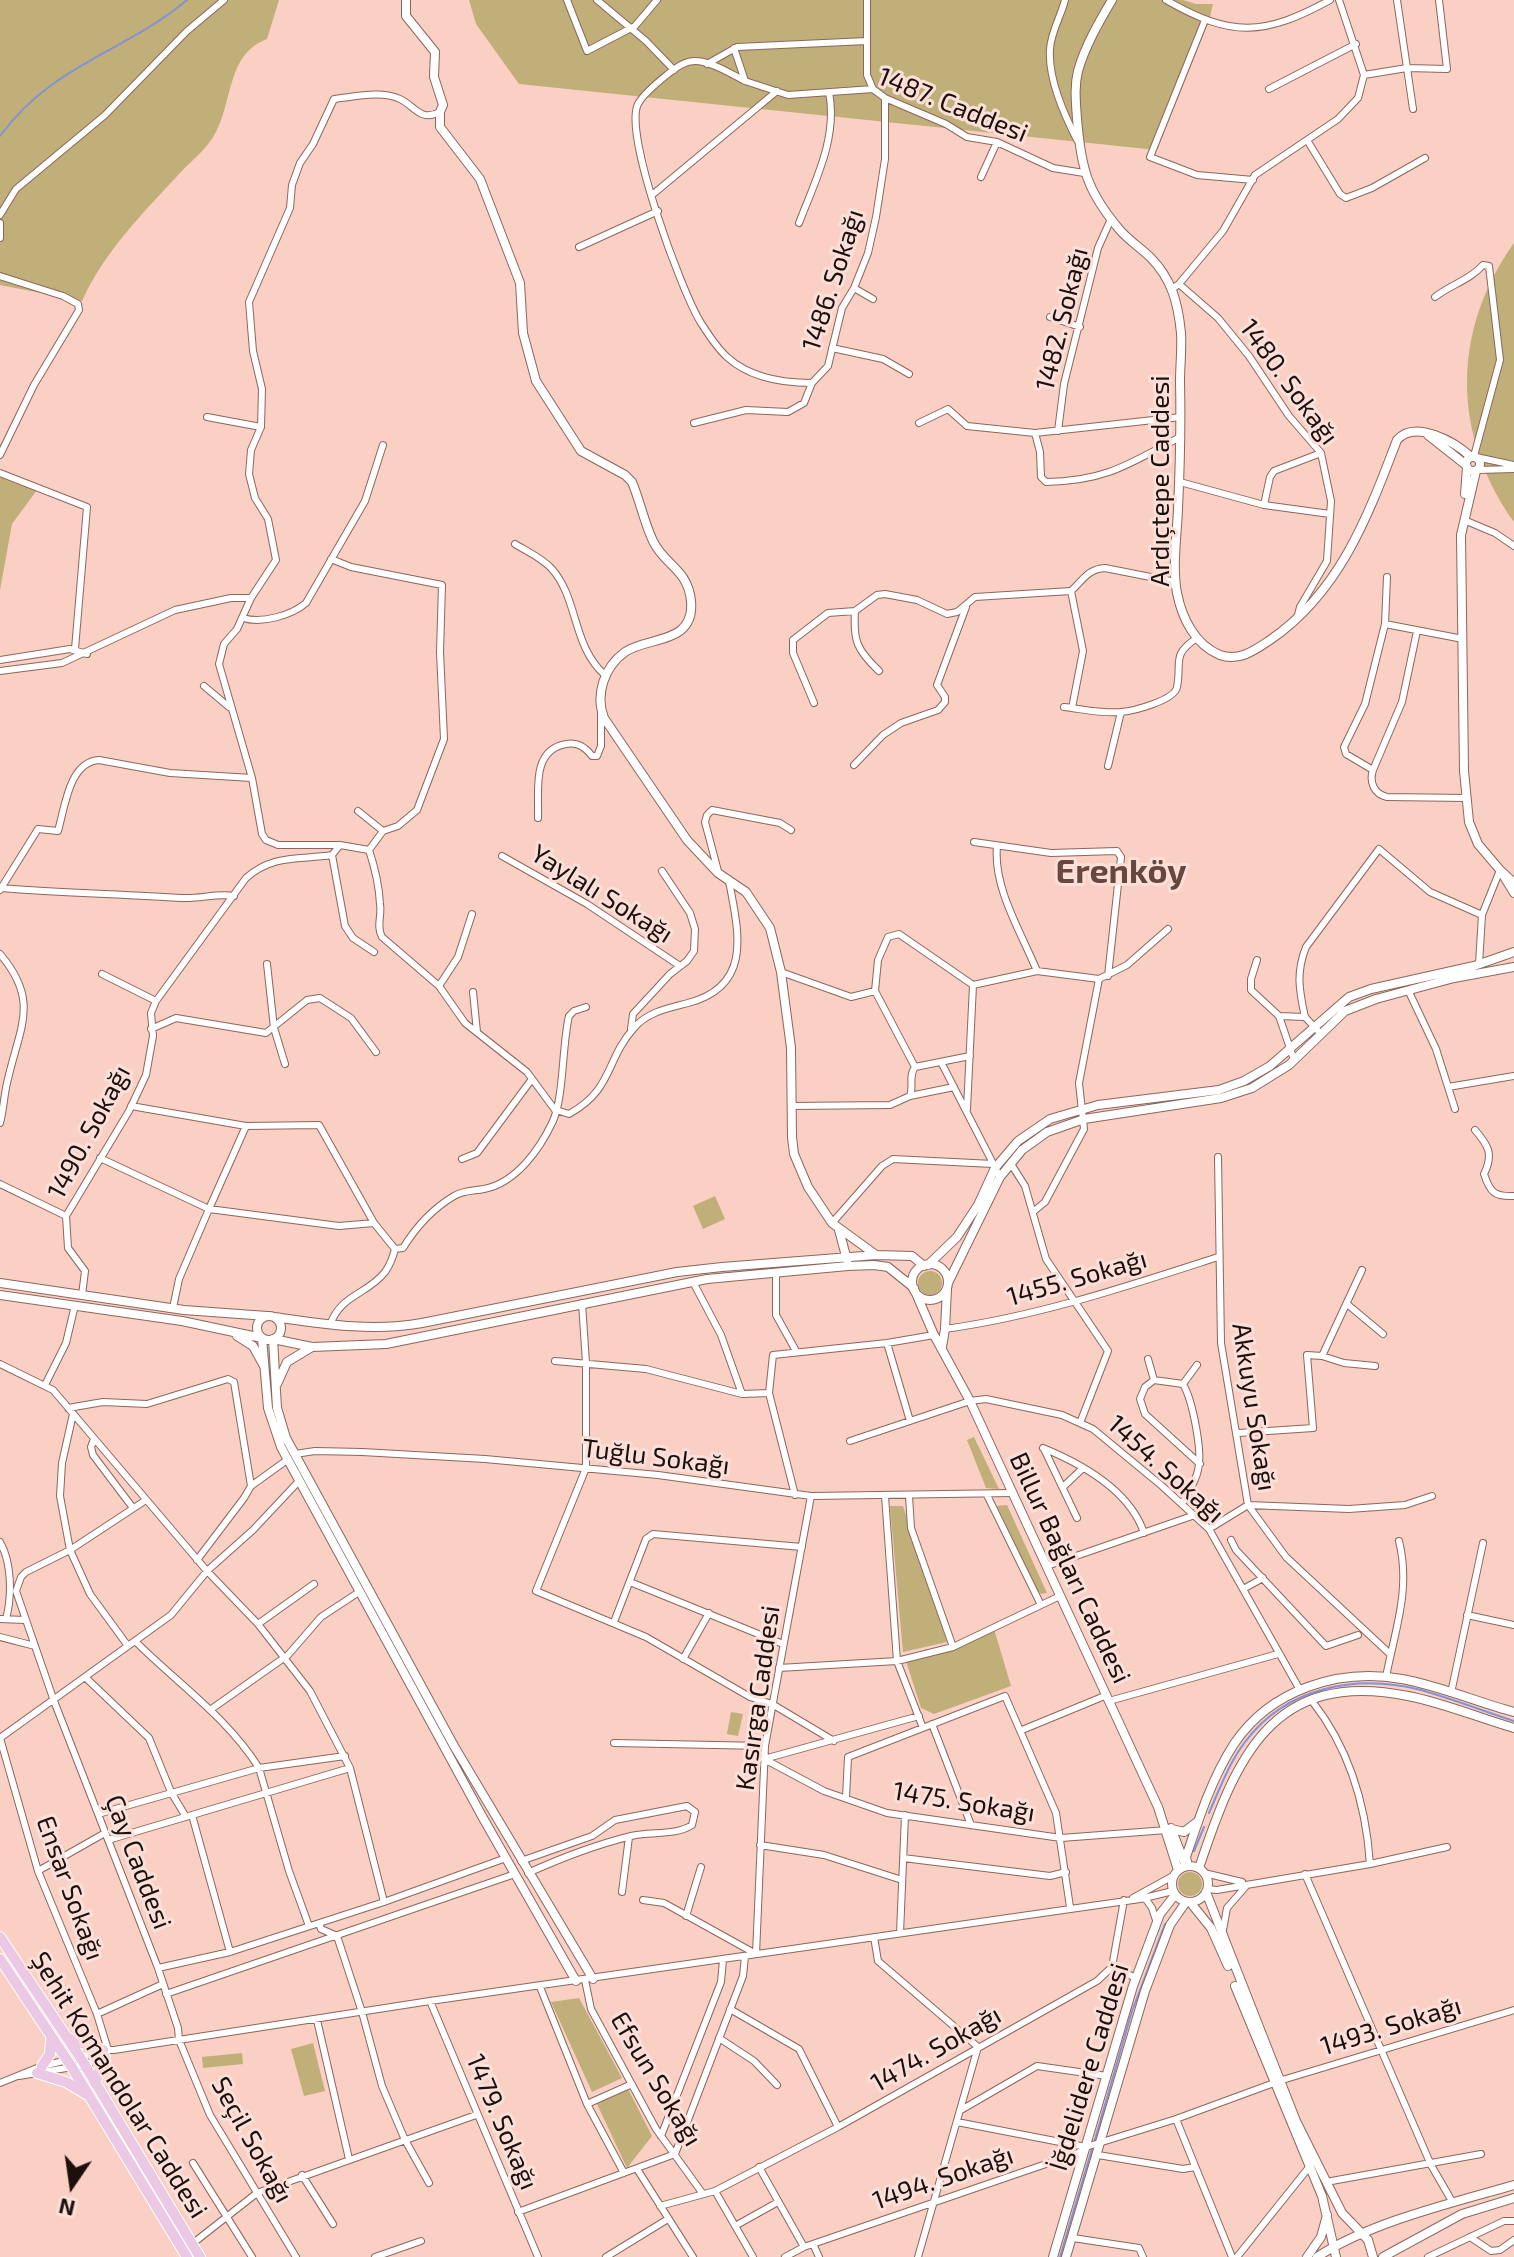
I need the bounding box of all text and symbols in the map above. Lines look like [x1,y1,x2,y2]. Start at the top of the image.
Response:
street label: 1487. Caddesi [874,61,1032,149]
street label: 1486. Sokağı [796,205,870,355]
street label: 1482. Sokağı [1029,244,1095,394]
street label: 1480. Sokağı [1233,313,1345,451]
street label: Ardıçtepe Caddesi [1144,375,1176,587]
street label: Yaylalı Sokağı [525,838,679,950]
district label: Erenköy [1056,852,1186,892]
street label: 1490. Sokağı [41,1060,137,1204]
street label: 1455. Sokağı [1004,1243,1150,1313]
street label: Akkuyu Sokağı [1225,1321,1283,1493]
street label: 1454. Sokağı [1101,1409,1231,1529]
street label: Tuğlu Sokağı [580,1432,732,1482]
street label: Billur Bağları Caddesi [1003,1448,1137,1688]
street label: Kasırga Caddesi [730,1603,786,1793]
street label: 1475. Sokağı [891,1775,1037,1829]
street label: Çay Caddesi [98,1791,178,1933]
street label: Ensar Sokağı [29,1812,111,1964]
street label: Şehit Komandolar Caddesi [24,1946,214,2224]
street label: İğdelidere Caddesi [1043,1959,1135,2175]
street label: 1493. Sokağı [1317,1990,1465,2062]
street label: 1474. Sokağı [865,1999,1007,2099]
street label: Efsun Sokağı [604,2006,708,2152]
street label: 1479. Sokağı [459,2050,545,2194]
street label: Seçil Sokağı [205,2072,299,2208]
street label: 1494. Sokağı [869,2139,1017,2217]
north arrow [32,2145,112,2225]
text: N [56,2194,77,2223]

